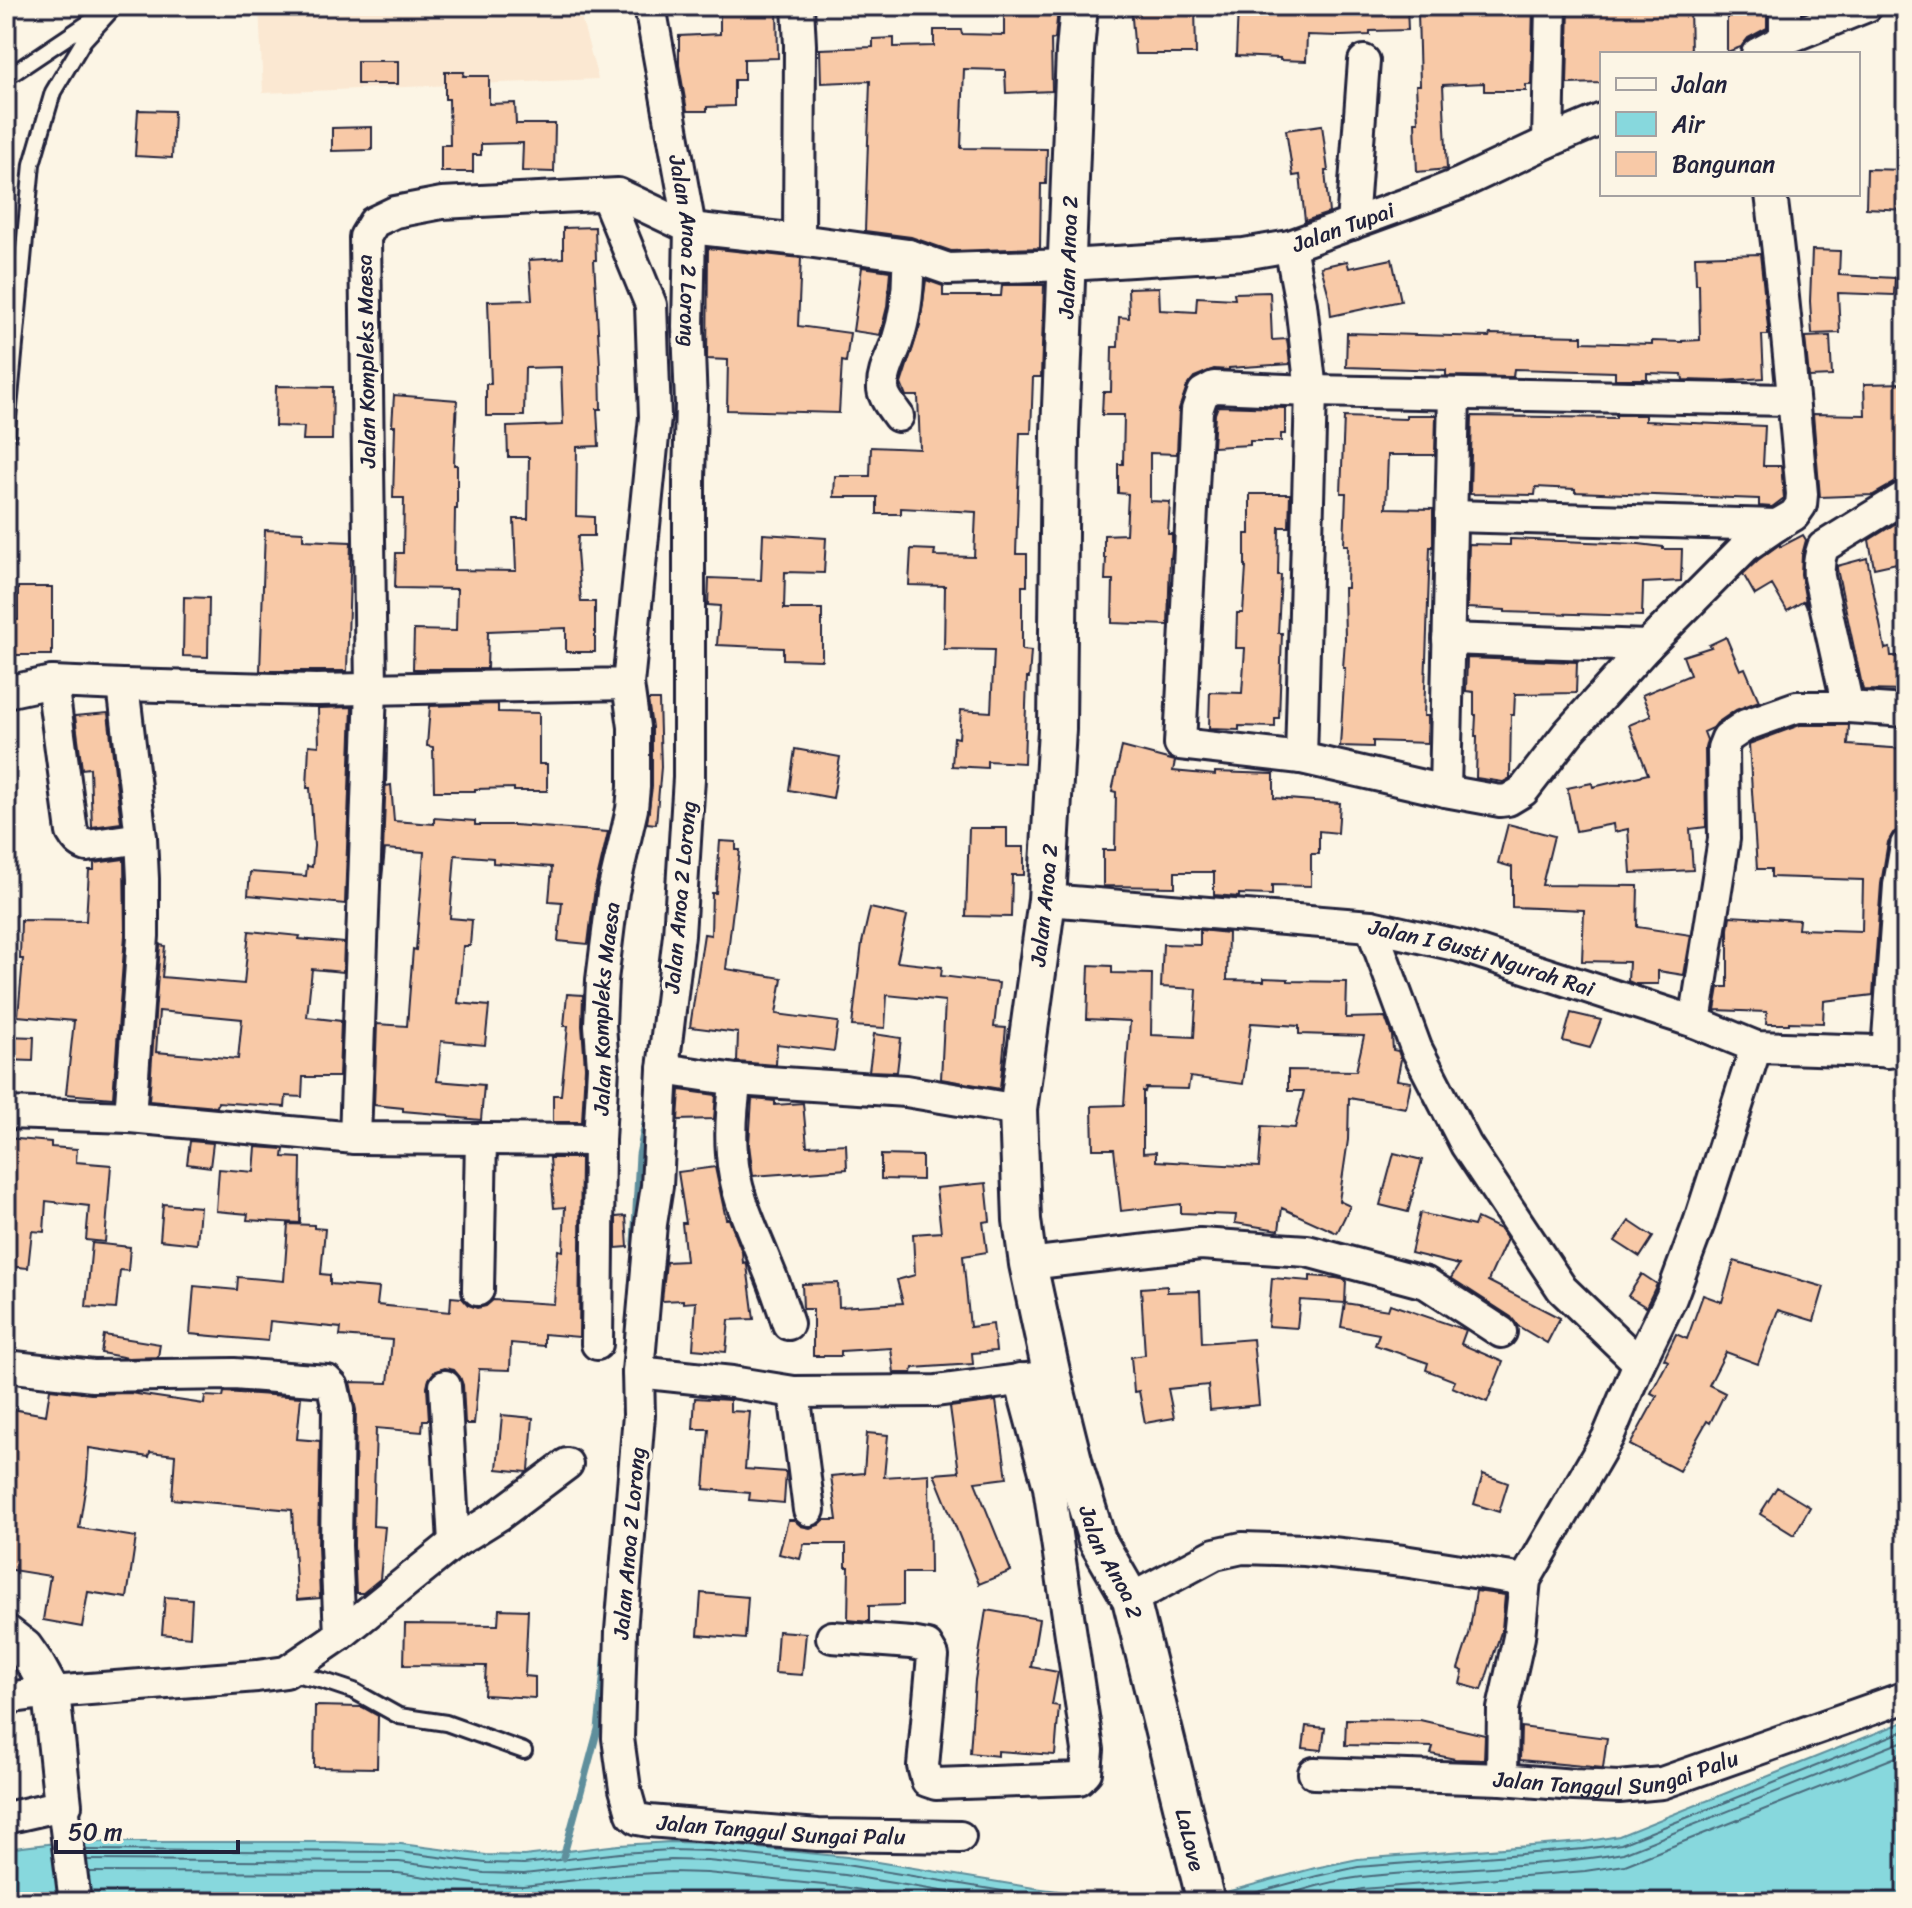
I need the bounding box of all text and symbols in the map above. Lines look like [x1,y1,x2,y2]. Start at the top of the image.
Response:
legend [1600,52,1860,196]
text: Jalan [1671,63,1727,105]
text: Air [1671,103,1706,145]
text: Bangunan [1672,143,1775,185]
street label: Jalan Anoa 2 Lorong [657,151,710,348]
street label: Jalan Tupai [1285,190,1401,264]
street label: Jalan Anoa 2 [1046,195,1090,320]
street label: Jalan Kompleks Maesa [345,254,387,469]
street label: Jalan Anoa 2 Lorong [652,799,708,996]
street label: Jalan Anoa 2 [1018,842,1070,969]
street label: Jalan Kompleks Maesa [580,900,631,1117]
street label: Jalan I Gusti Ngurah Rai [1364,906,1600,1008]
street label: Jalan Anoa 2 Lorong [601,1445,657,1642]
street label: Jalan Anoa 2 [1068,1499,1155,1623]
street label: Jalan Tanggul Sungai Palu [1492,1738,1744,1807]
street label: Jalan Tanggul Sungai Palu [654,1802,906,1856]
scale bar [56,1804,238,1854]
street label: LaLove [1164,1804,1217,1876]
text: 50 m [68,1811,123,1853]

